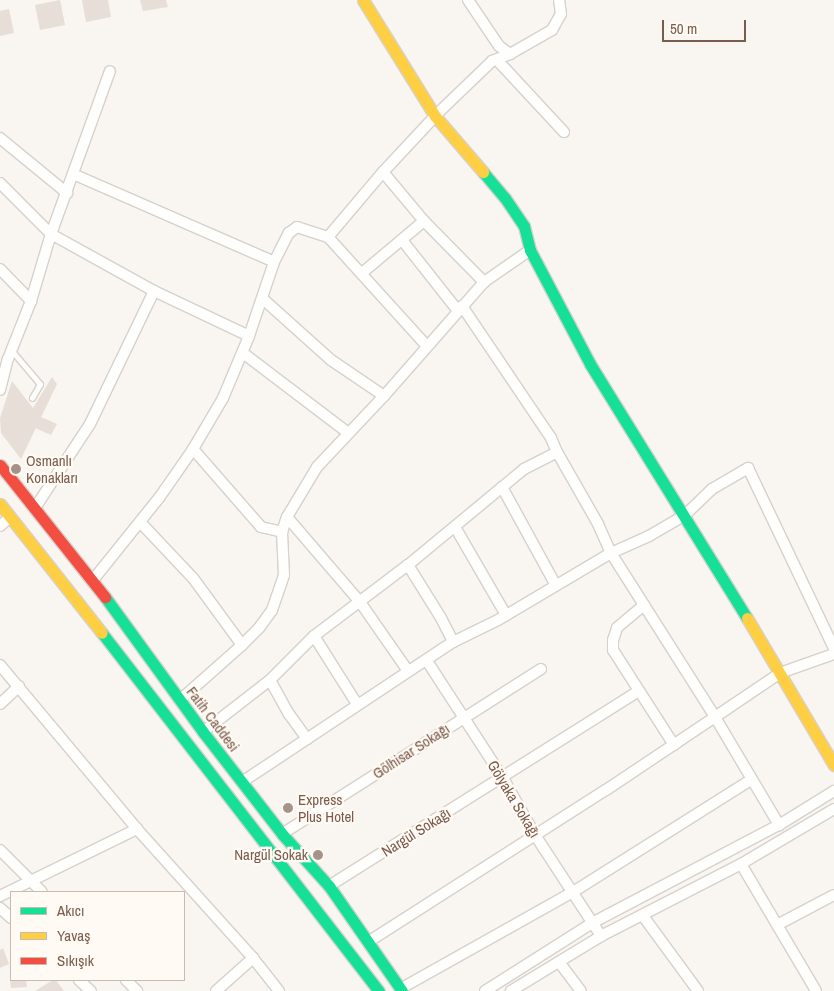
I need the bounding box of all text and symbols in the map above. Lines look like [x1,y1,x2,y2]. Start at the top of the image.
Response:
scale bar [664,10,748,42]
text: 50 m [670,18,697,39]
place label: Osmanlı Konakları [26,451,78,486]
marker: Osmanlı Konakları [10,463,22,475]
street label: Fatih Caddesi [183,683,243,755]
street label: Gölhisar Sokağı [369,719,453,783]
street label: Gölyaka Sokağı [484,757,544,841]
place label: Express Plus Hotel [298,790,354,825]
marker: Express Plus Hotel [282,802,294,814]
street label: Nargül Sokağı [378,804,454,860]
place label: Nargül Sokak [234,846,308,864]
marker: Nargül Sokak [312,849,324,861]
legend [10,891,185,981]
text: Akıcı [57,900,84,921]
text: Yavaş [57,925,90,946]
text: Sıkışık [57,950,94,971]

